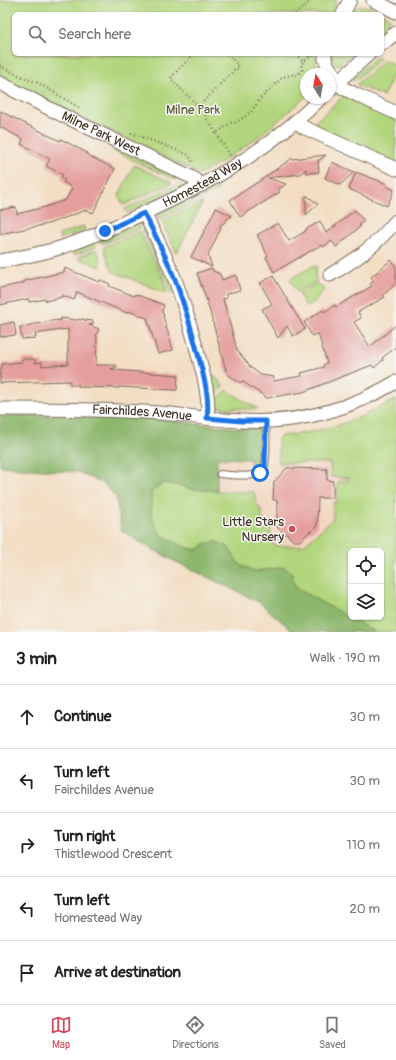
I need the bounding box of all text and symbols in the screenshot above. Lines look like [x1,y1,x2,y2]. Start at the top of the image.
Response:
search box [12,12,384,56]
icon: search [26,23,48,45]
text: Search here [58,25,131,44]
north arrow [300,68,336,104]
park label: Milne Park [166,102,221,118]
street label: Milne Park West [59,108,144,160]
street label: Homestead Way [160,155,246,211]
route end [96,222,114,240]
street label: Fairchildes Avenue [92,402,193,424]
route start [251,464,269,482]
place label: Little Stars Nursery [222,514,284,545]
marker: Little Stars Nursery [287,524,297,534]
map controls [348,548,384,620]
button: locate [348,548,384,584]
button: layers [348,584,384,620]
text: 3 min [16,648,57,669]
text: Walk · 190 m [309,650,380,666]
icon: ahead [16,706,38,728]
text: Continue [54,707,112,726]
text: 30 m [350,709,380,725]
text: Turn left [54,763,110,782]
icon: left [16,770,38,792]
text: 30 m [350,773,380,789]
text: Fairchildes Avenue [54,782,154,798]
text: Turn right [54,827,115,846]
icon: right [16,834,38,856]
text: 110 m [347,837,380,853]
text: Thistlewood Crescent [54,846,172,862]
text: Turn left [54,891,110,910]
icon: left [16,898,38,920]
text: 20 m [349,901,380,917]
text: Homestead Way [54,910,142,926]
icon: arrive [16,962,38,984]
text: Arrive at destination [54,963,181,982]
tab: Map [50,1014,72,1051]
tab: Directions [172,1014,219,1051]
tab: Saved [319,1014,346,1051]

